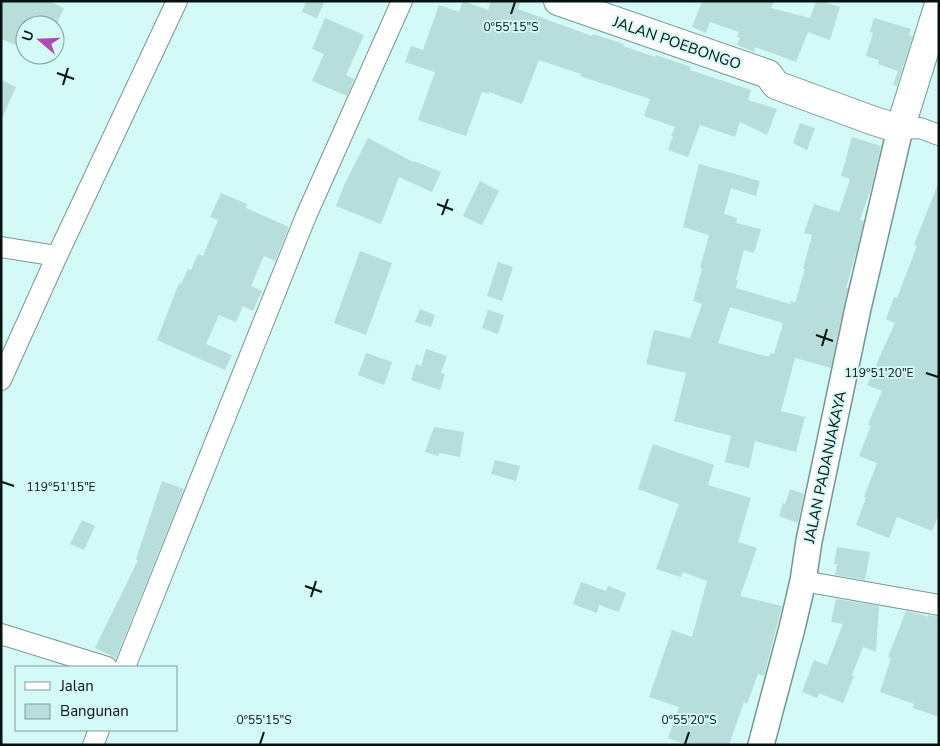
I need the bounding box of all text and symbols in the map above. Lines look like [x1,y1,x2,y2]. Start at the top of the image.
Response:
street label: JALAN POEBONGO [609,11,744,74]
north arrow [15,15,65,65]
text: 0°55'15"S [483,19,539,35]
text: U [18,28,39,44]
text: 119°51'20"E [844,365,914,381]
street label: JALAN PADANJAKAYA [799,389,851,546]
text: 119°51'15"E [26,479,96,495]
legend [15,666,178,731]
text: Jalan [59,676,94,696]
text: Bangunan [60,701,129,721]
text: 0°55'15"S [236,712,292,728]
text: 0°55'20"S [661,712,717,728]

